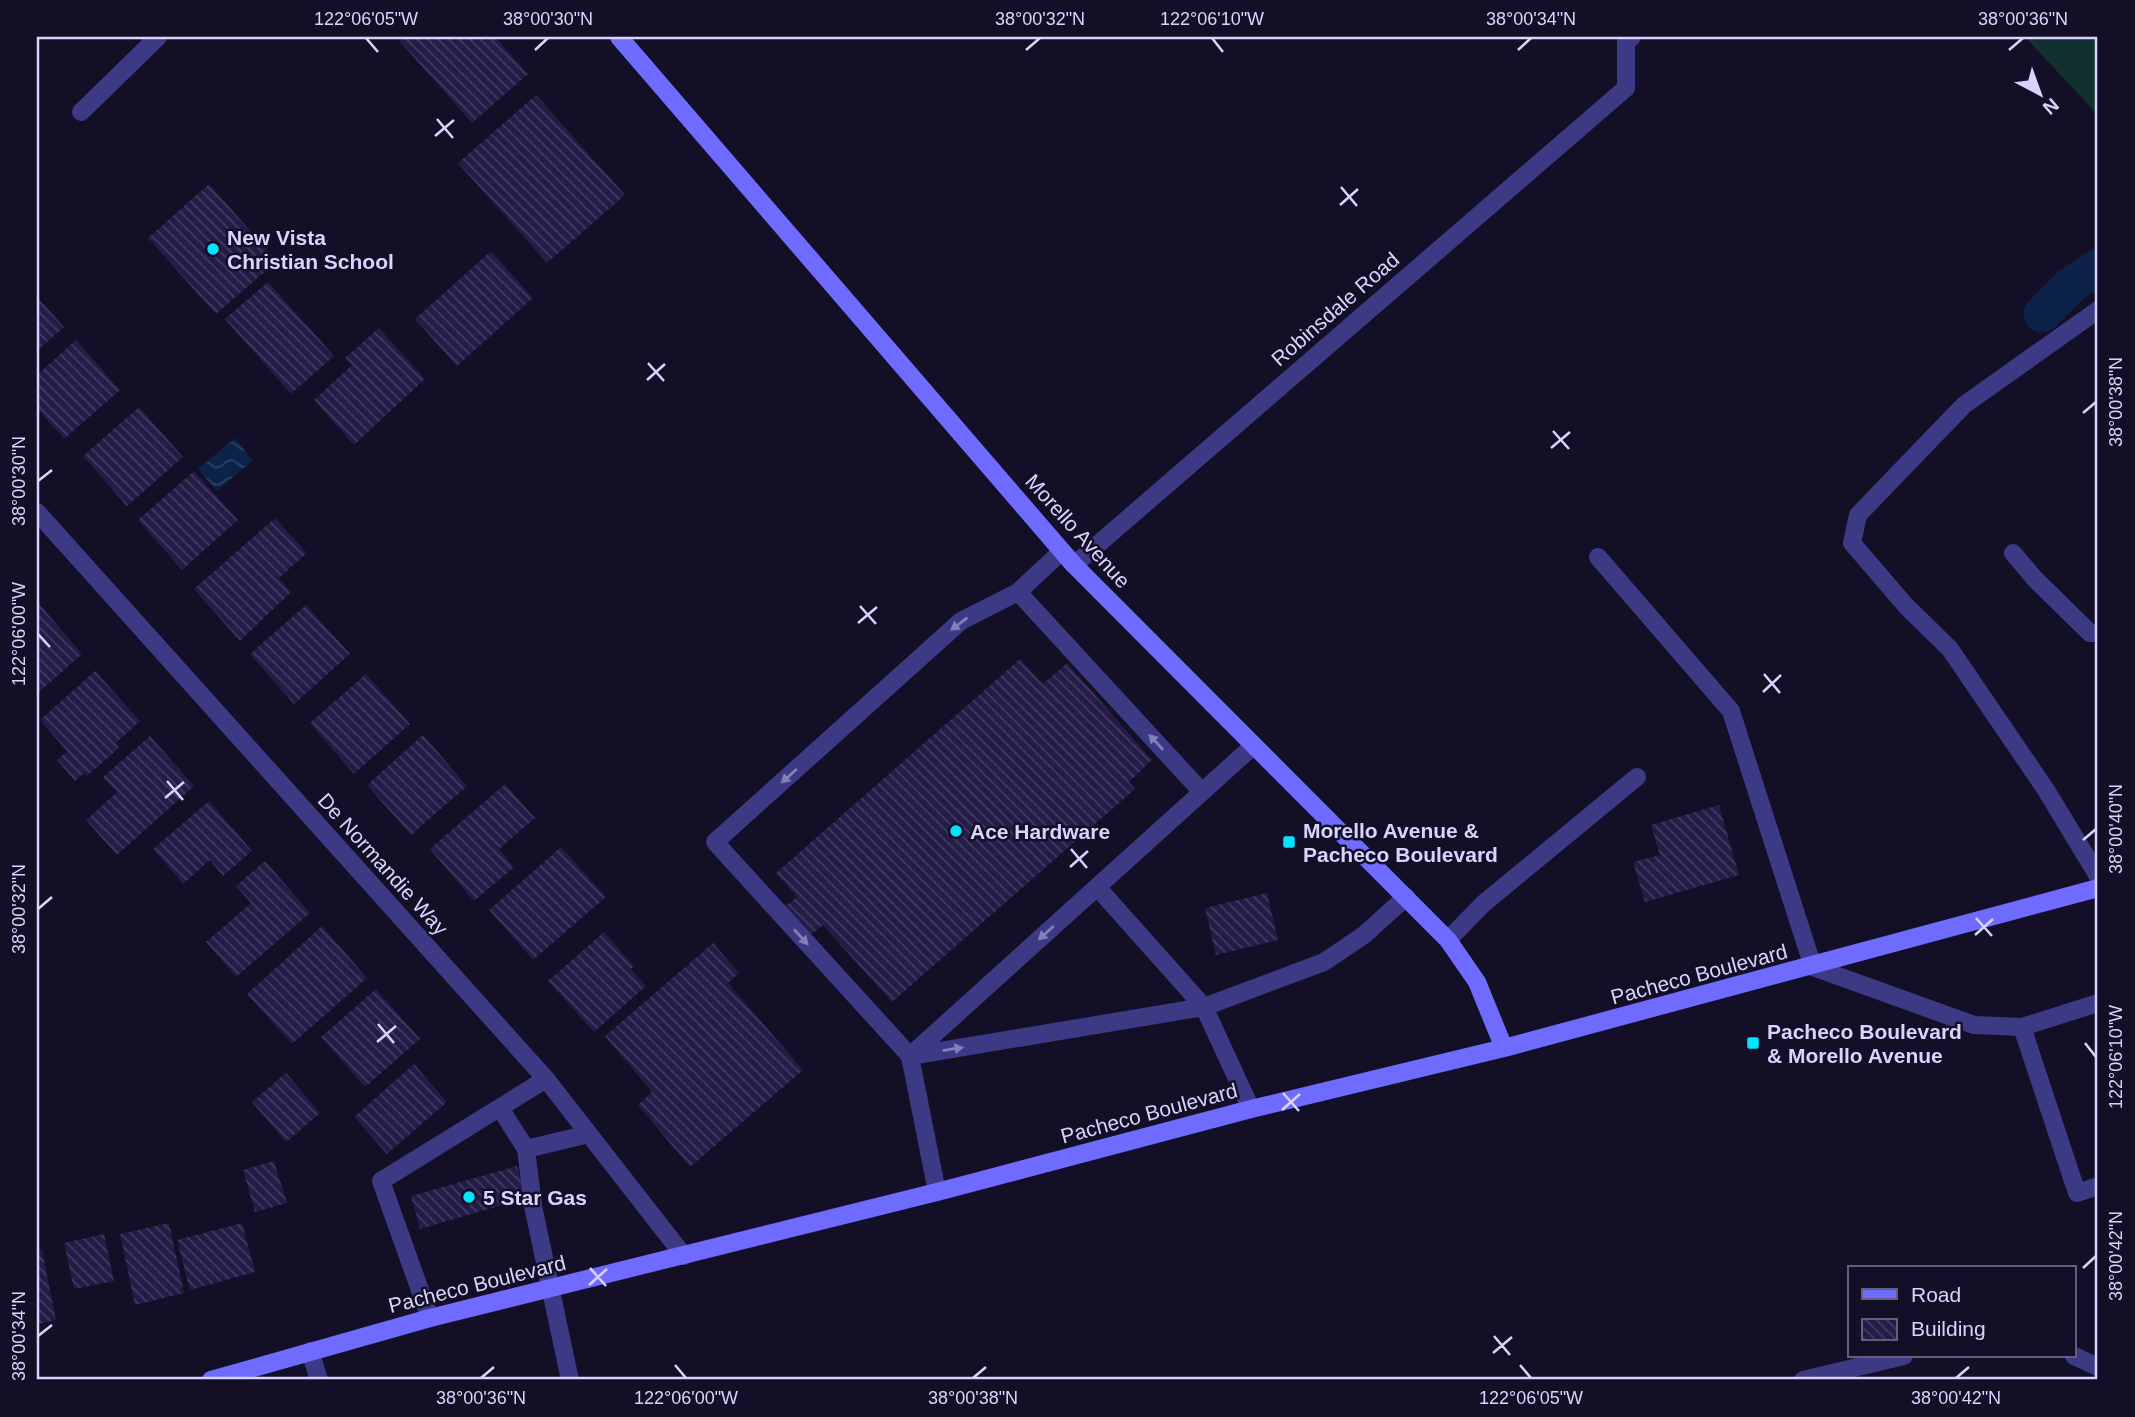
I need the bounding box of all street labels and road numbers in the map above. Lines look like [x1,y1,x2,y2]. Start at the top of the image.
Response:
street label: Robinsdale Road [1267,247,1403,371]
street label: Morello Avenue [1021,470,1135,592]
street label: De Normandie Way [313,789,453,940]
street label: Pacheco Boulevard [1608,939,1790,1009]
street label: Pacheco Boulevard [1058,1078,1240,1148]
street label: Pacheco Boulevard [386,1251,568,1317]

